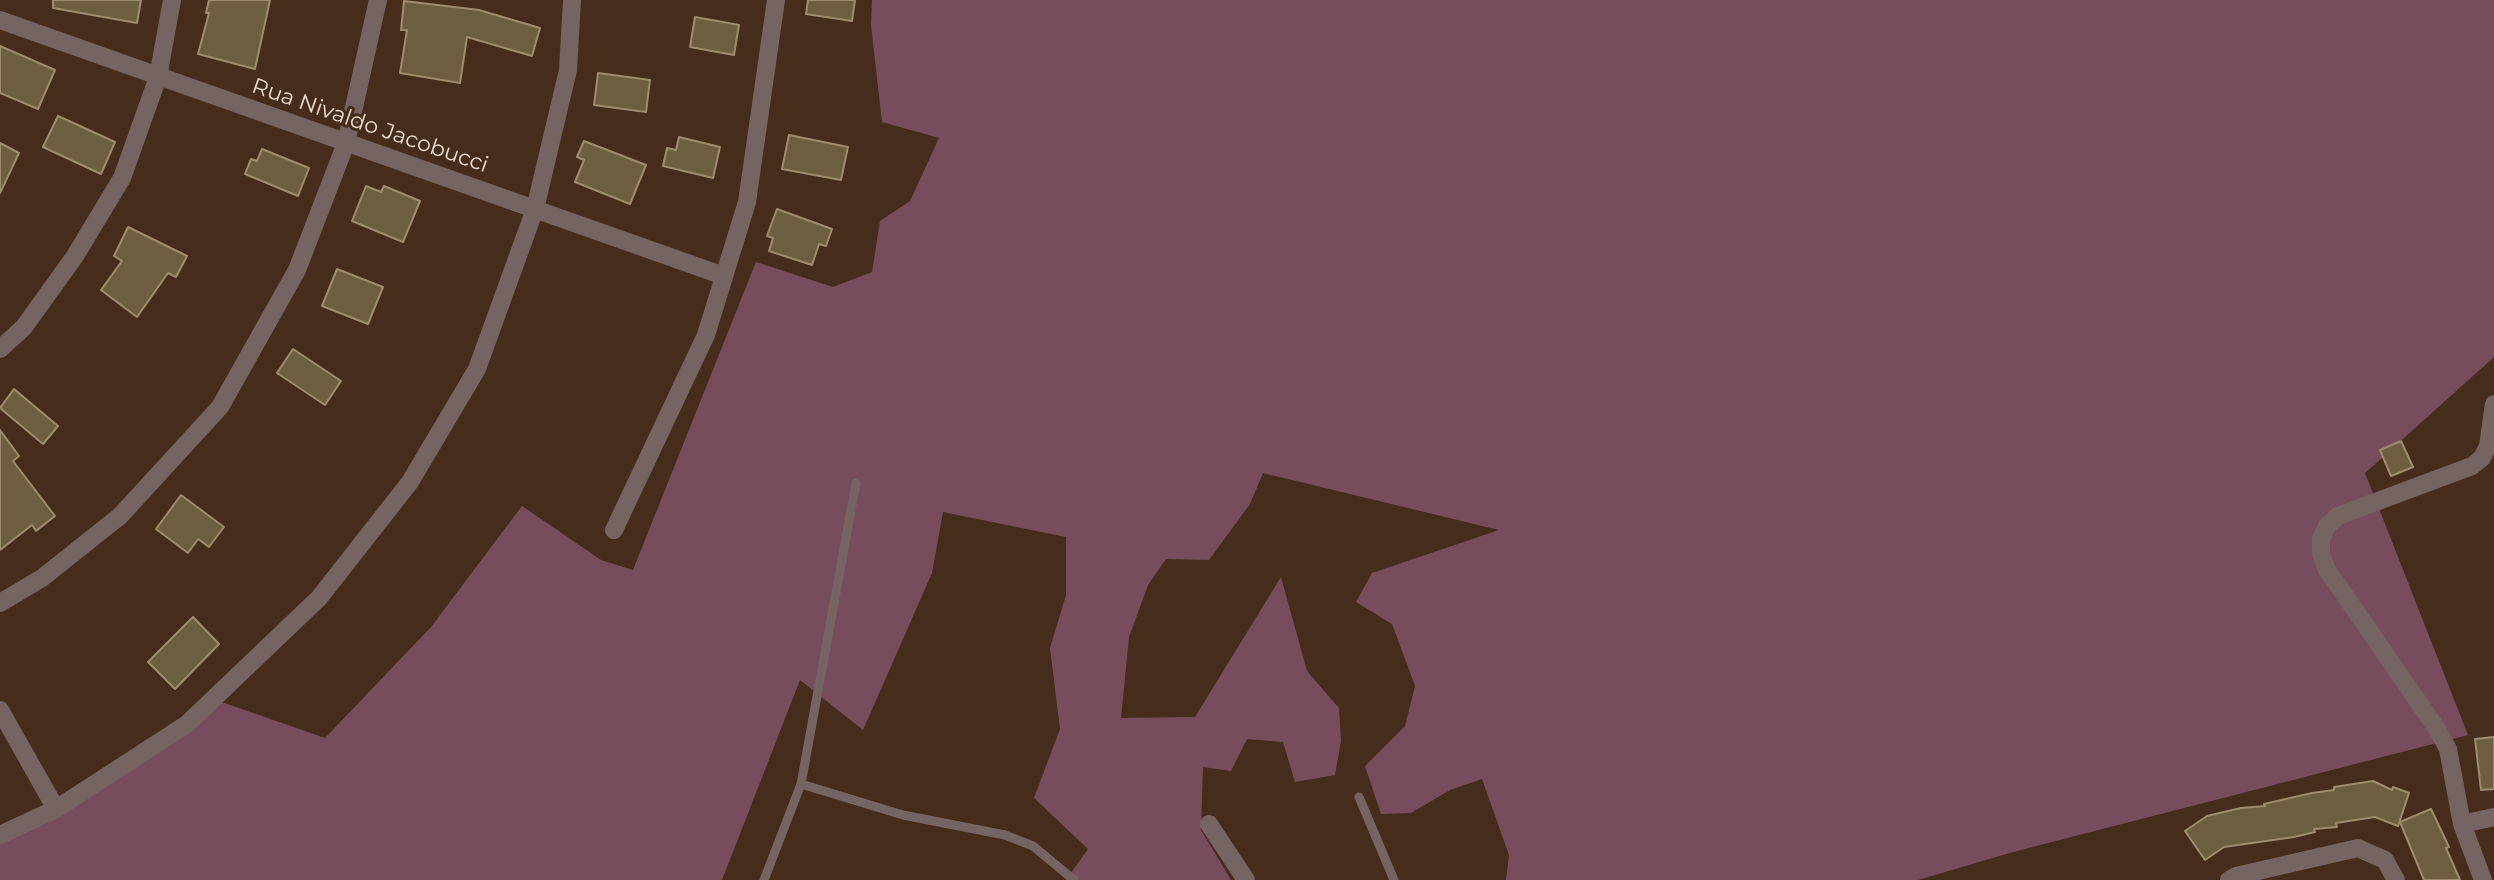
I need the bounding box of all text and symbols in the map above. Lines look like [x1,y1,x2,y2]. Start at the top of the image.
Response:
street label: Rua Nivaldo Jacobucci [248,73,492,179]

